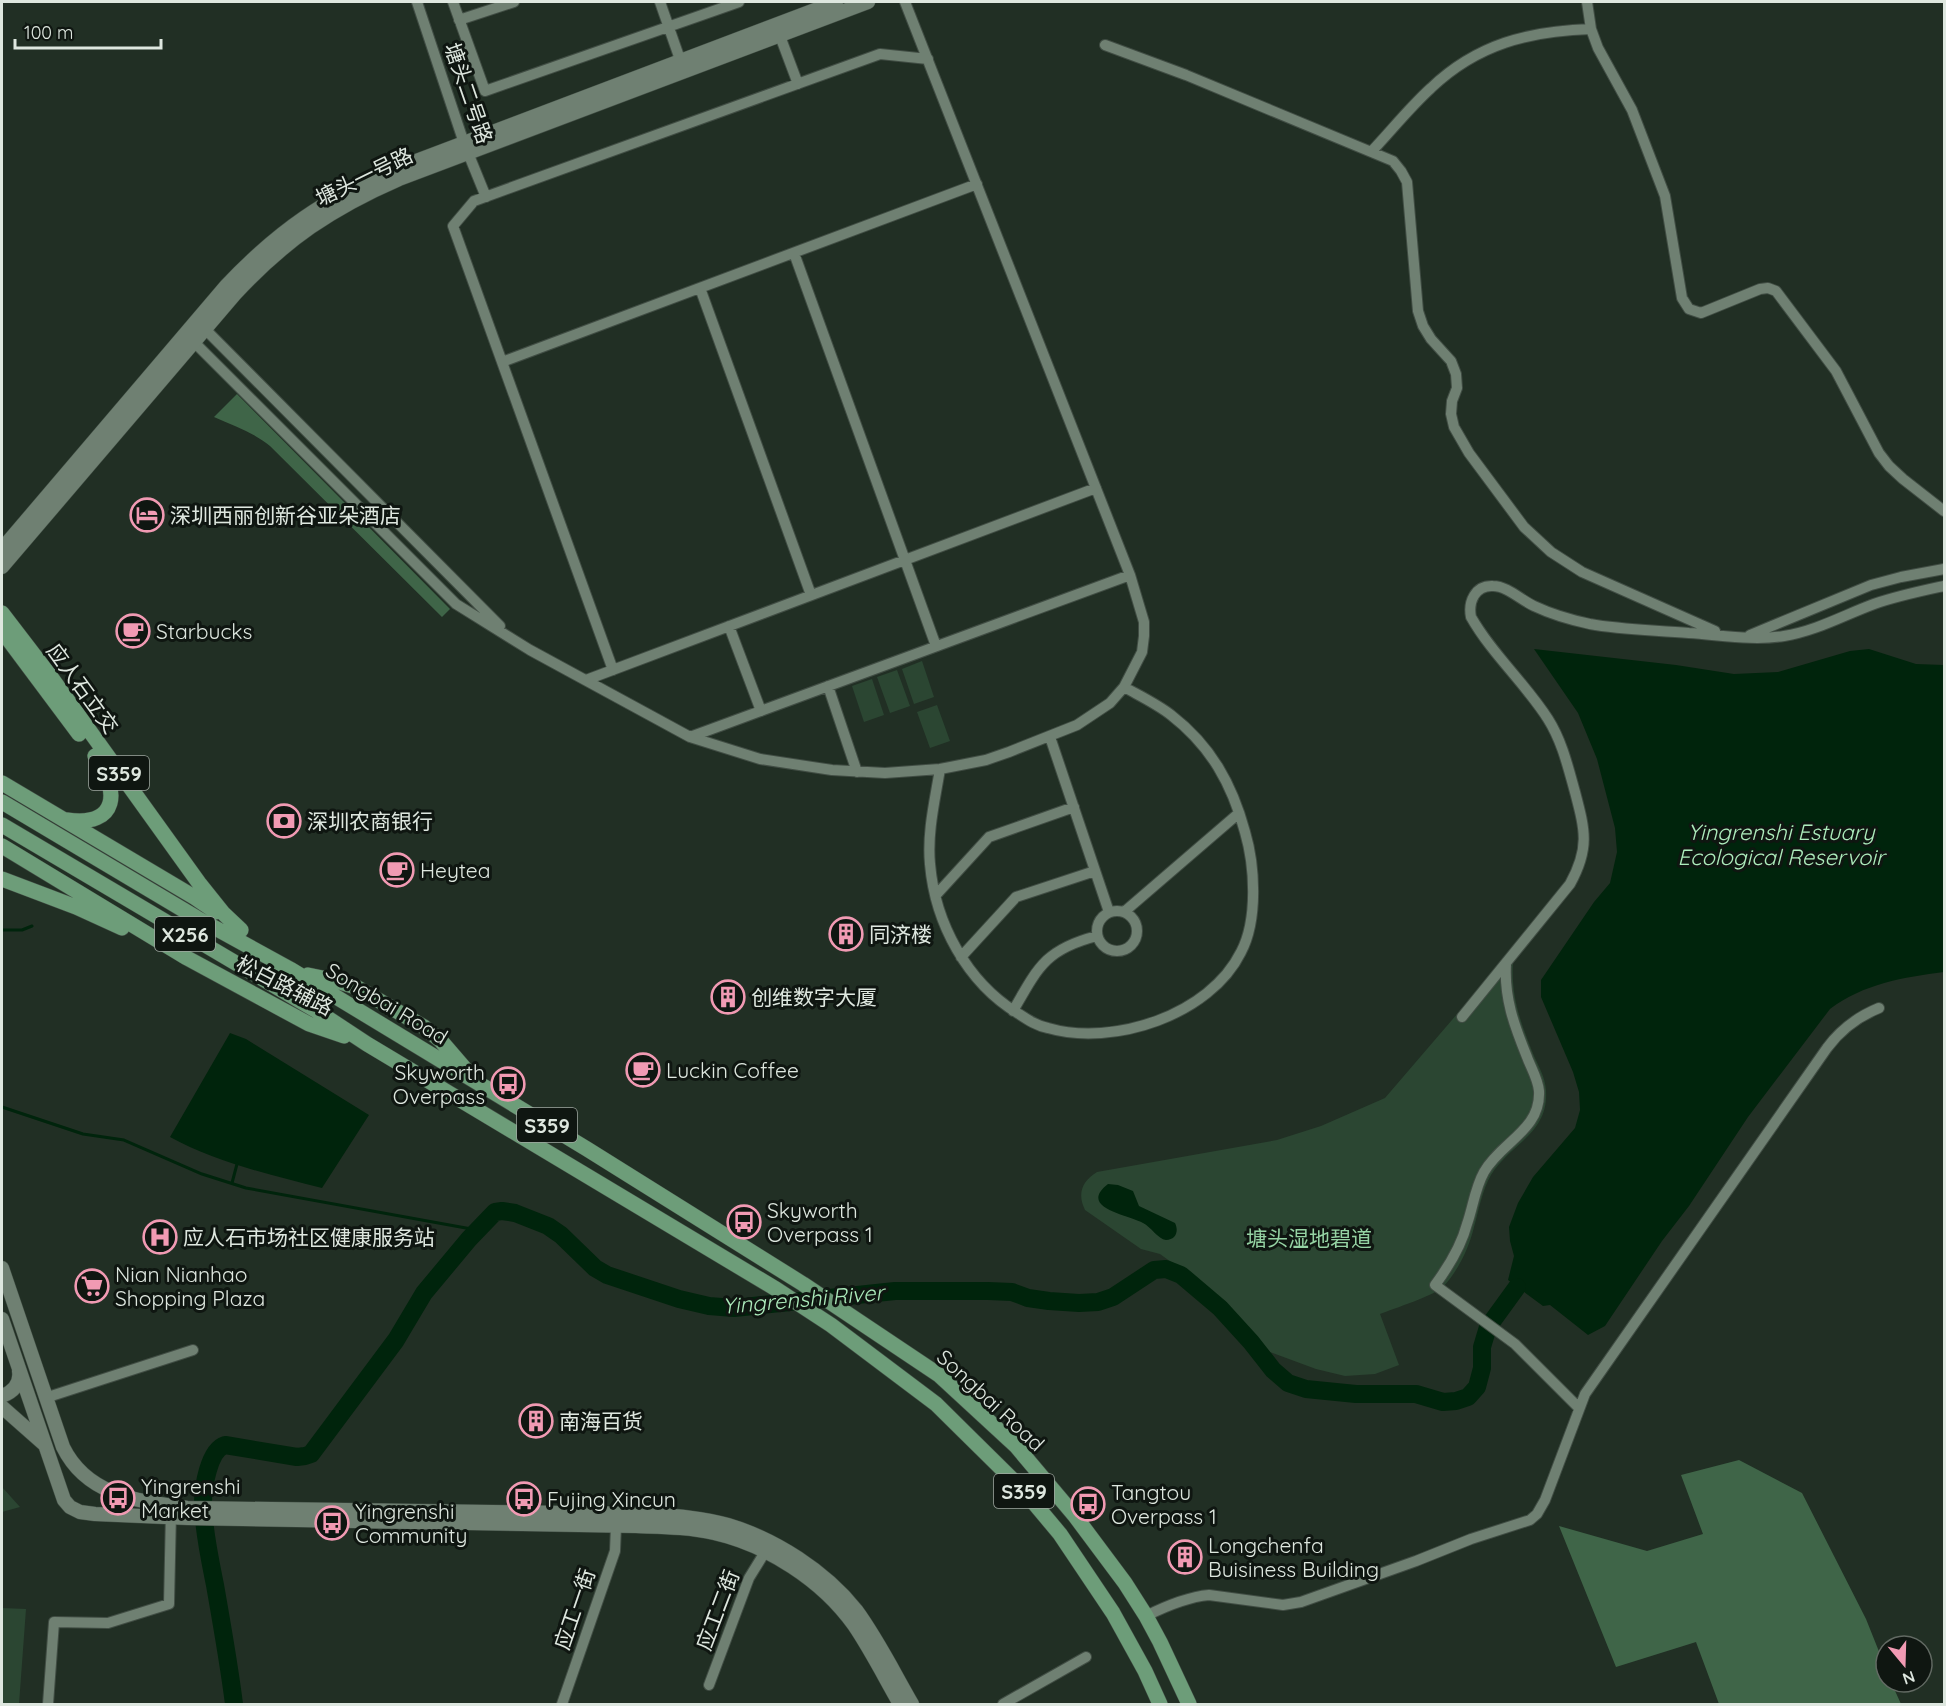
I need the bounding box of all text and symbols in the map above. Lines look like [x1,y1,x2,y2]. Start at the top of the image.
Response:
scale bar [15,12,160,50]
text: 100 m [24,21,73,44]
street label: 塘头二号路 [440,39,498,147]
street label: 塘头一号路 [311,141,417,211]
hotel icon: 深圳西丽创新谷亚朵酒店 [129,497,165,533]
place label: 深圳西丽创新谷亚朵酒店 [170,502,401,528]
cafe icon: Starbucks [115,613,151,649]
place label: Starbucks [156,618,252,644]
street label: 应人石立交 [42,638,124,738]
road number: S359 [89,756,149,790]
bank icon: 深圳农商银行 [266,803,302,839]
place label: 深圳农商银行 [307,808,433,834]
water label: Yingrenshi Estuary Ecological Reservoir [1678,818,1887,871]
cafe icon: Heytea [379,852,415,888]
place label: Heytea [420,857,491,883]
building icon: 同济楼 [828,916,864,952]
road number: X256 [155,917,215,951]
place label: 同济楼 [869,921,932,947]
street label: 松白路辅路 [232,950,338,1020]
street label: Songbai Road [321,956,453,1050]
building icon: 创维数字大厦 [710,979,746,1015]
place label: 创维数字大厦 [751,984,877,1010]
cafe icon: Luckin Coffee [625,1052,661,1088]
place label: Luckin Coffee [666,1057,799,1083]
place label: Skyworth Overpass [393,1059,485,1109]
bus stop icon: Skyworth Overpass [490,1066,526,1102]
road number: S359 [517,1108,577,1142]
place label: Skyworth Overpass 1 [767,1197,873,1247]
bus stop icon: Skyworth Overpass 1 [726,1204,762,1240]
hospital icon: 应人石市场社区健康服务站 [142,1219,178,1255]
place label: 应人石市场社区健康服务站 [183,1224,435,1250]
park label: 塘头湿地碧道 [1246,1225,1372,1251]
place label: Nian Nianhao Shopping Plaza [115,1261,265,1311]
supermarket icon: Nian Nianhao Shopping Plaza [74,1268,110,1304]
water label: Yingrenshi River [721,1278,887,1320]
street label: Songbai Road [932,1344,1050,1456]
building icon: 南海百货 [518,1403,554,1439]
place label: 南海百货 [559,1408,643,1434]
place label: Yingrenshi Market [141,1473,240,1523]
road number: S359 [994,1474,1054,1508]
place label: Tangtou Overpass 1 [1111,1479,1217,1529]
bus stop icon: Yingrenshi Market [100,1480,136,1516]
bus stop icon: Fujing Xincun [506,1481,542,1517]
place label: Fujing Xincun [547,1486,676,1512]
bus stop icon: Tangtou Overpass 1 [1070,1486,1106,1522]
place label: Yingrenshi Community [355,1498,467,1548]
bus stop icon: Yingrenshi Community [314,1505,350,1541]
place label: Longchenfa Buisiness Building [1208,1532,1379,1582]
building icon: Longchenfa Buisiness Building [1167,1539,1203,1575]
street label: 应工一街 [548,1565,600,1653]
street label: 应工二街 [690,1566,744,1654]
north arrow [1874,1634,1934,1694]
text: N [1900,1667,1918,1690]

